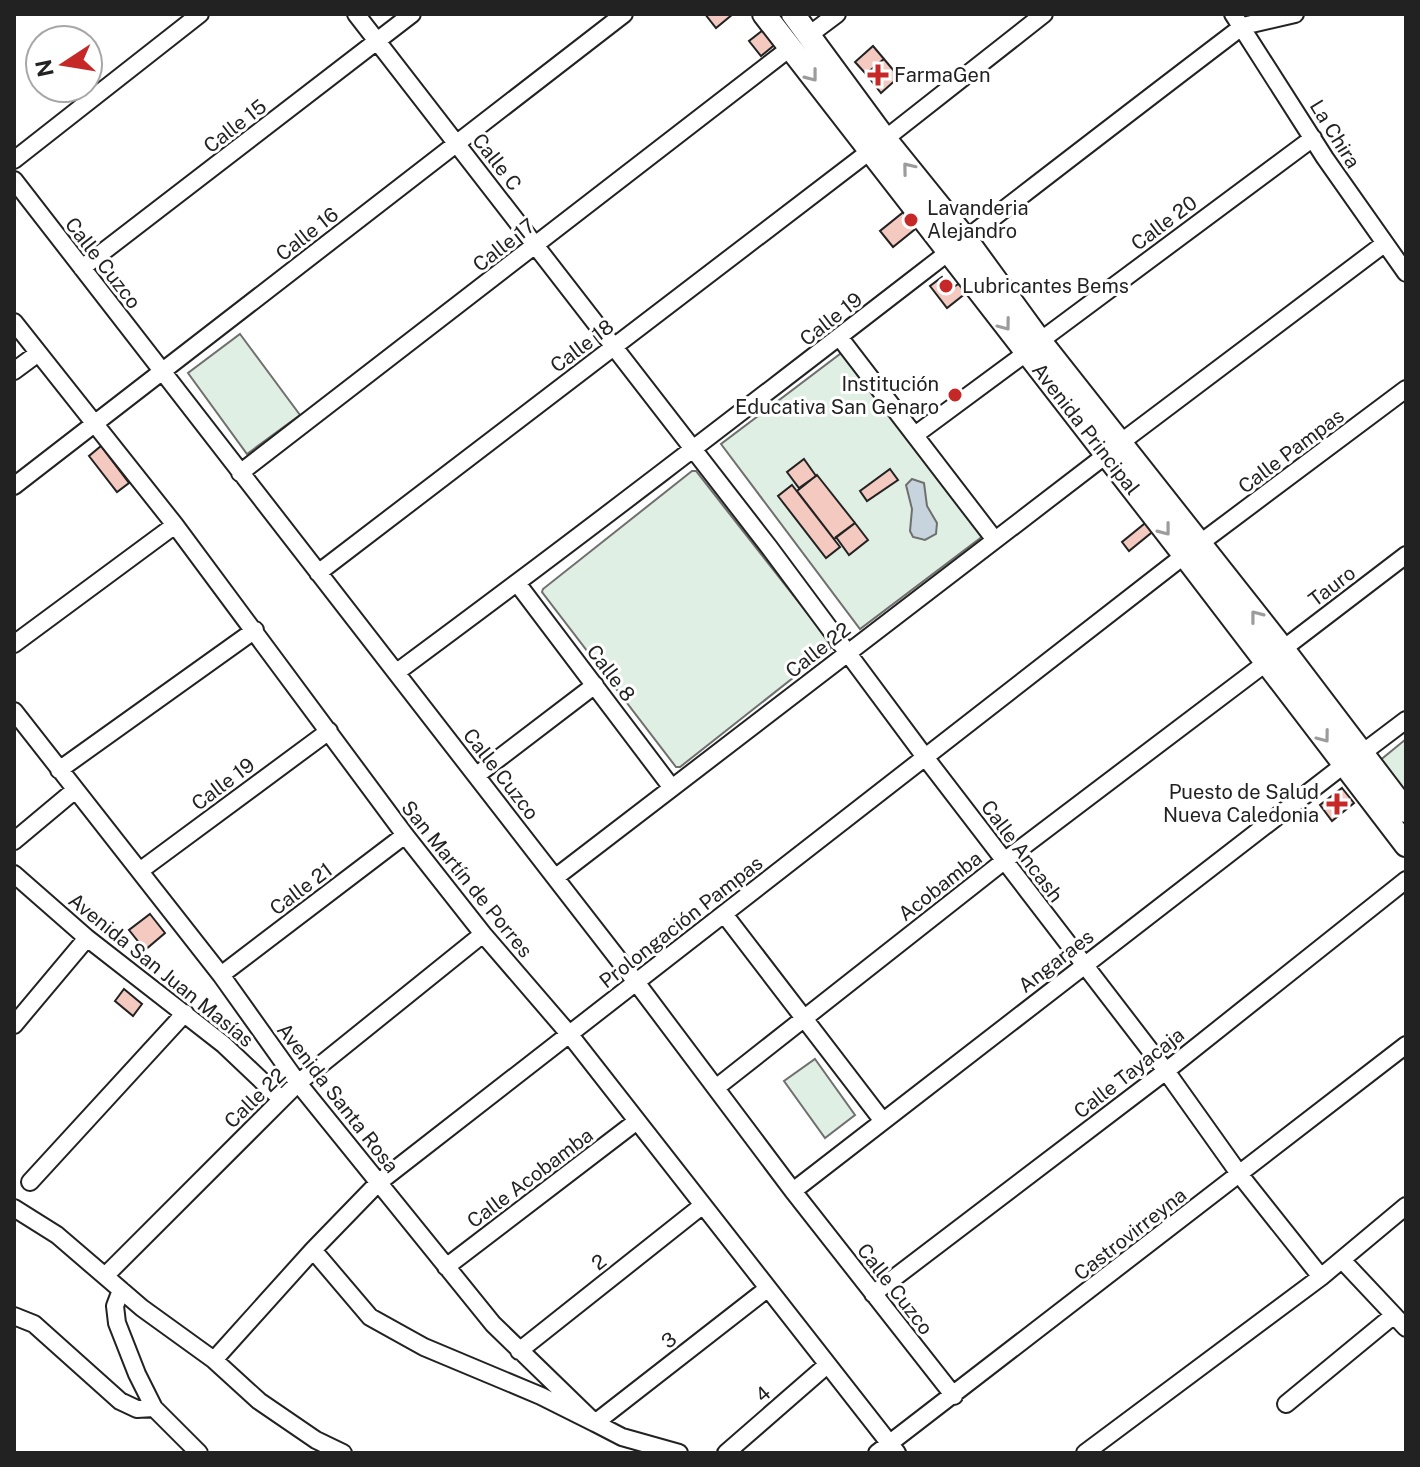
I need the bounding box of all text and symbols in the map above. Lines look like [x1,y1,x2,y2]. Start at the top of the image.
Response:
north arrow [24,24,104,104]
text: N [30,57,59,79]
place label: FarmaGen [894,63,990,87]
marker: FarmaGen [869,66,887,84]
one-way arrow [802,67,816,82]
street label: Calle 15 [199,94,271,158]
street label: La Chira [1305,95,1365,173]
street label: Calle C [467,129,527,195]
one-way arrow [903,162,918,177]
street label: Calle 20 [1126,190,1202,256]
place label: Lavanderia Alejandro [927,196,1029,243]
street label: Calle 16 [271,202,343,266]
marker: Lavanderia Alejandro [902,211,920,229]
street label: Calle Cuzco [60,213,146,313]
street label: Calle 17 [468,213,540,277]
place label: Lubricantes Bems [962,274,1129,298]
marker: Lubricantes Bems [937,277,955,295]
street label: Calle 19 [795,287,867,351]
street label: Calle 18 [546,314,618,378]
one-way arrow [996,317,1010,331]
street label: Avenida Principal [1027,358,1145,500]
place label: Institución Educativa San Genaro [735,372,939,419]
marker: Institución Educativa San Genaro [946,386,964,404]
street label: Calle Pampas [1234,404,1348,498]
one-way arrow [1156,521,1170,536]
street label: Tauro [1304,561,1360,611]
one-way arrow [1252,610,1266,625]
street label: Calle 22 [781,617,855,683]
street label: Calle 8 [582,640,640,706]
street label: Calle Cuzco [458,724,544,824]
one-way arrow [1314,728,1328,742]
street label: Calle 19 [187,753,259,815]
place label: Puesto de Salud Nueva Caledonia [1163,780,1319,827]
marker: Puesto de Salud Nueva Caledonia [1326,793,1348,815]
street label: Calle Ancash [976,795,1068,907]
street label: San Martín de Porres [396,796,538,962]
street label: Acobamba [894,846,986,926]
street label: Prolongación Pampas [595,851,767,993]
street label: Calle 21 [265,858,337,920]
street label: Avenida San Juan Masías [64,888,258,1052]
street label: Angaraes [1014,924,1098,998]
street label: Avenida Santa Rosa [272,1018,404,1178]
street label: Calle Tayacaja [1069,1023,1189,1123]
street label: Calle 22 [219,1063,291,1133]
street label: Calle Acobamba [462,1123,598,1233]
street label: Castrovirreyna [1069,1183,1191,1285]
street label: Calle Cuzco [852,1239,938,1339]
street label: 2 [587,1249,611,1275]
street label: 3 [657,1327,681,1353]
street label: 4 [750,1381,776,1407]

